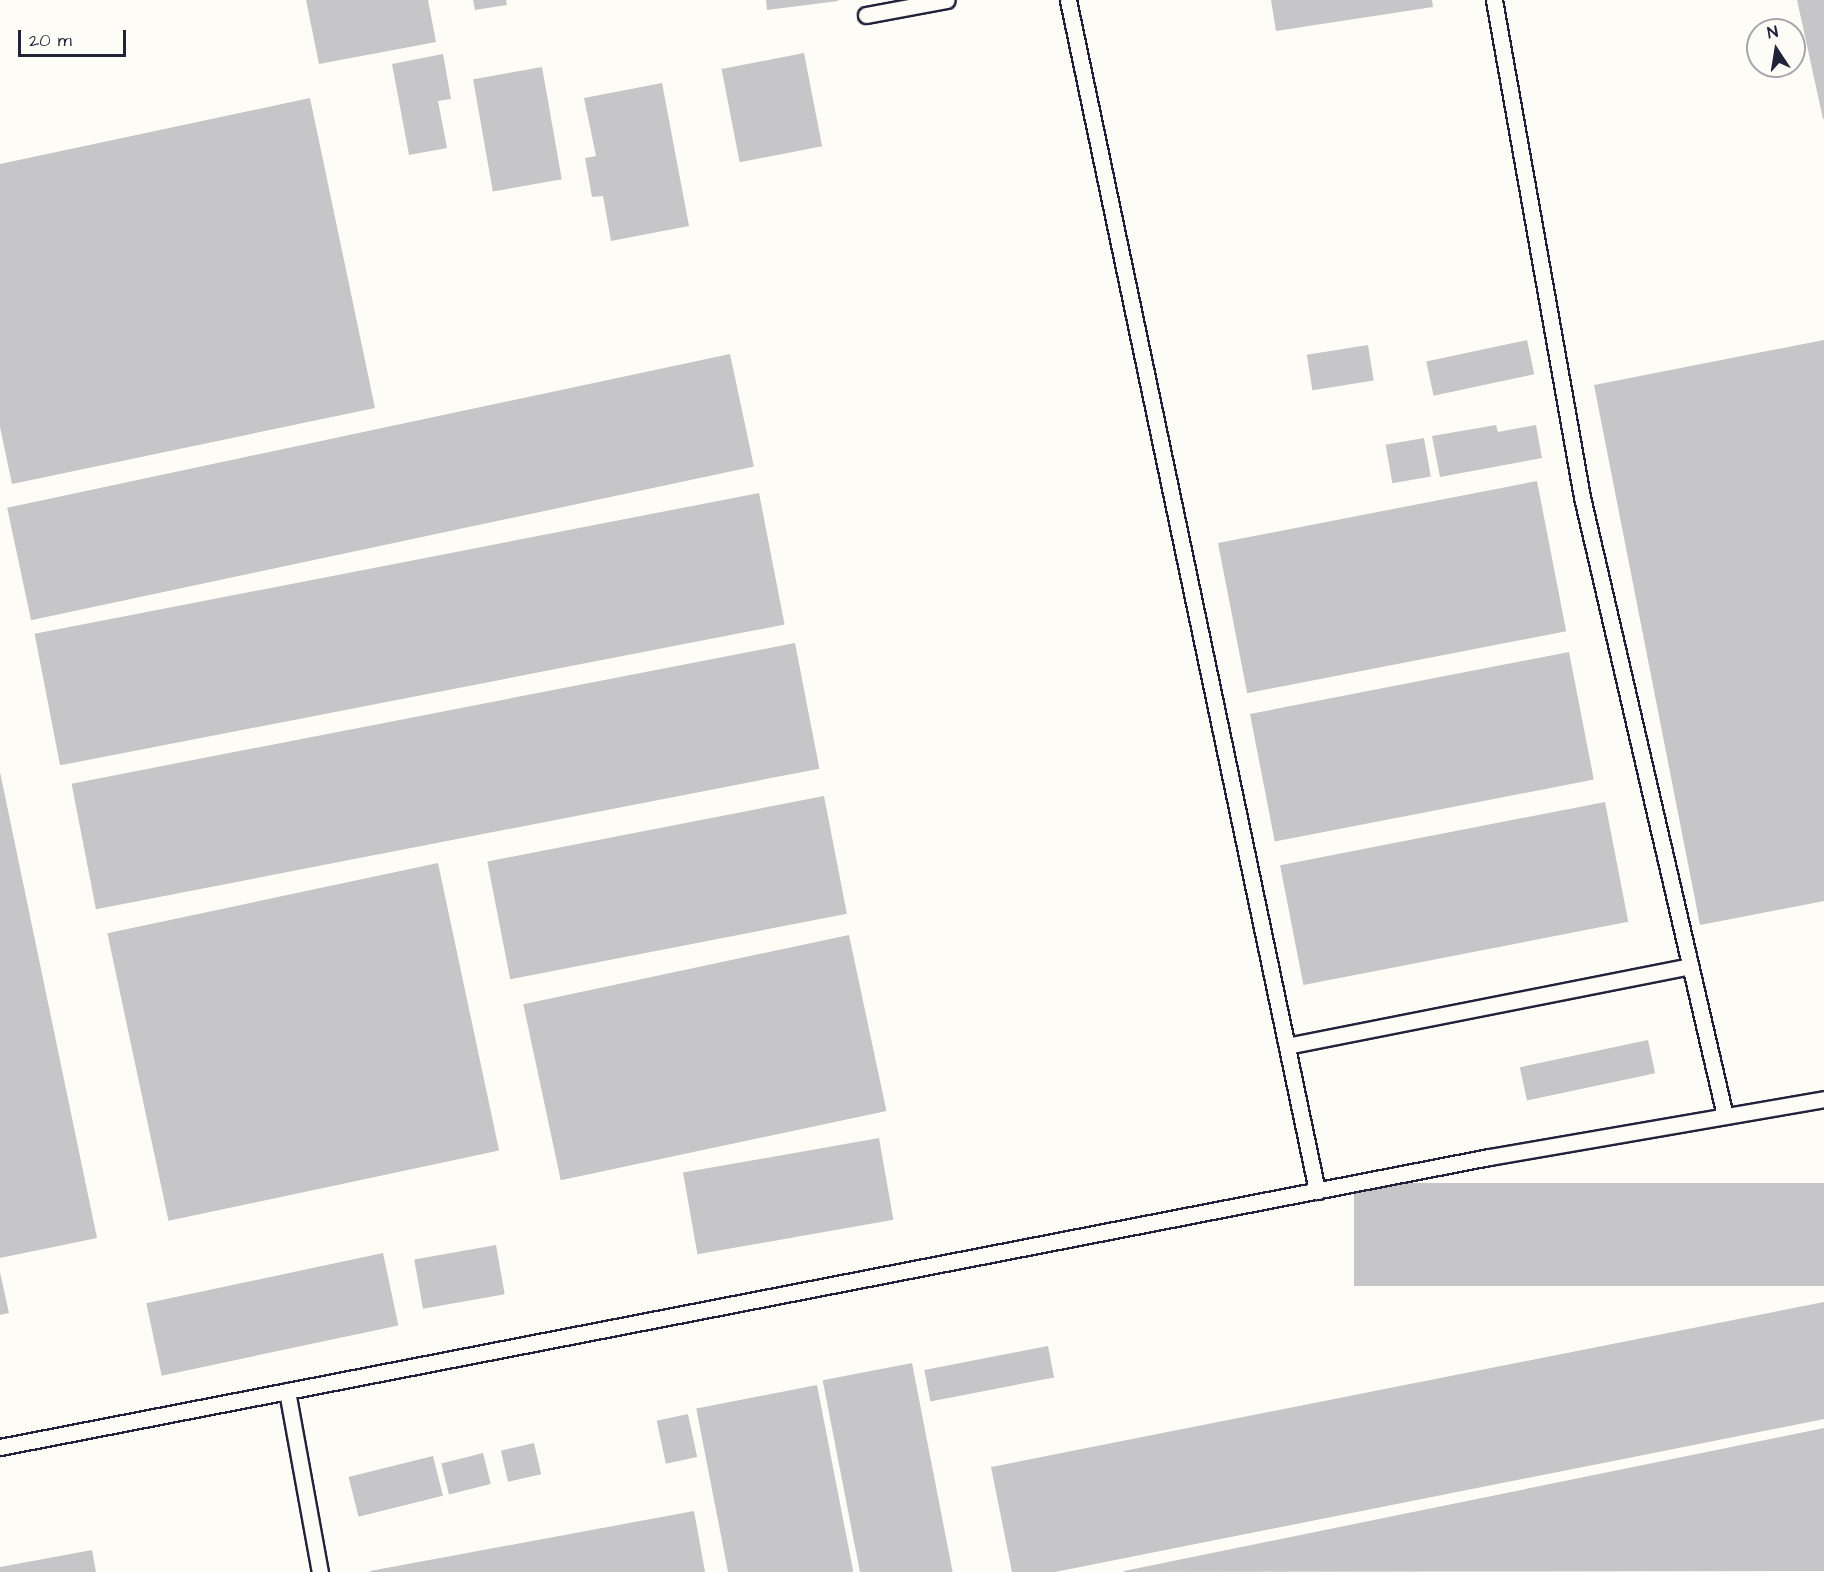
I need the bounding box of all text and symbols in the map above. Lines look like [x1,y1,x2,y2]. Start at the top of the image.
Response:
scale bar [21,18,129,56]
north arrow [1746,18,1806,78]
text: N [1765,21,1780,44]
text: 20 m [29,28,72,53]

